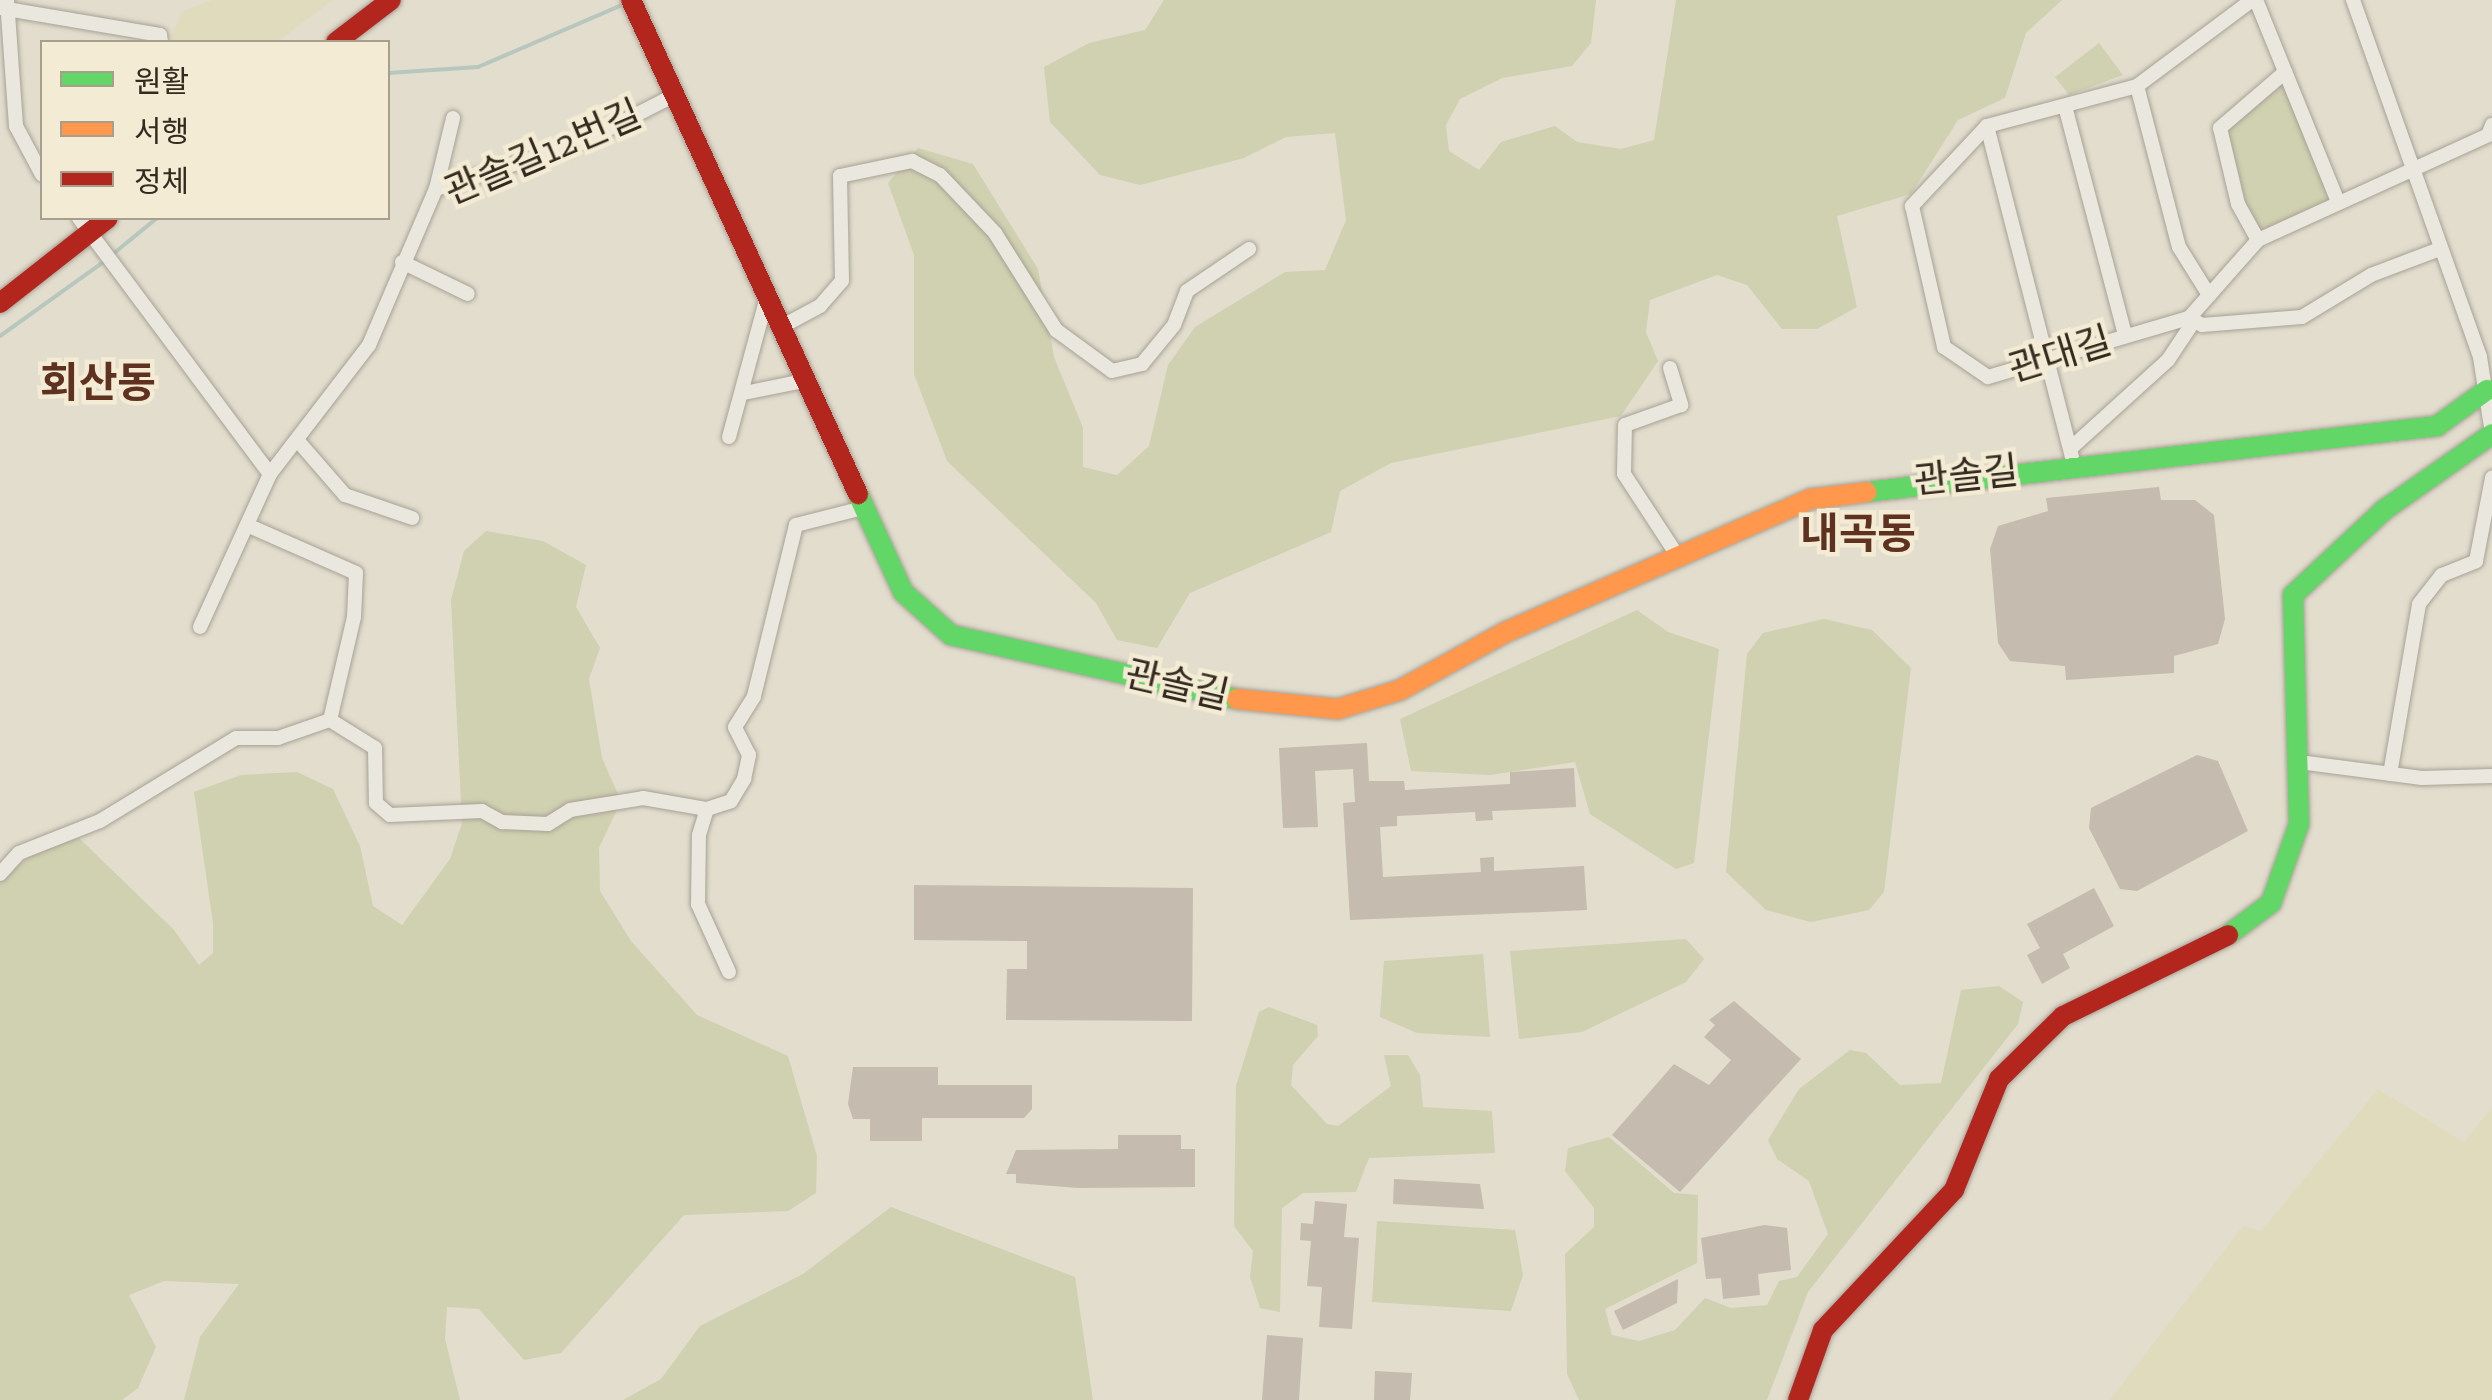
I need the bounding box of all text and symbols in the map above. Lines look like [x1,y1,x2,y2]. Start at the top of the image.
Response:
legend [40,40,390,220]
text: 원활 [134,64,189,100]
street label: 관솔길12번길 [438,91,648,215]
text: 서행 [134,114,189,150]
text: 정체 [134,164,189,200]
street label: 관대길 [2003,318,2117,392]
district label: 회산동 [40,358,156,408]
street label: 관솔길 [1911,448,2021,504]
district label: 내곡동 [1800,509,1916,559]
street label: 관솔길 [1121,651,1233,719]

